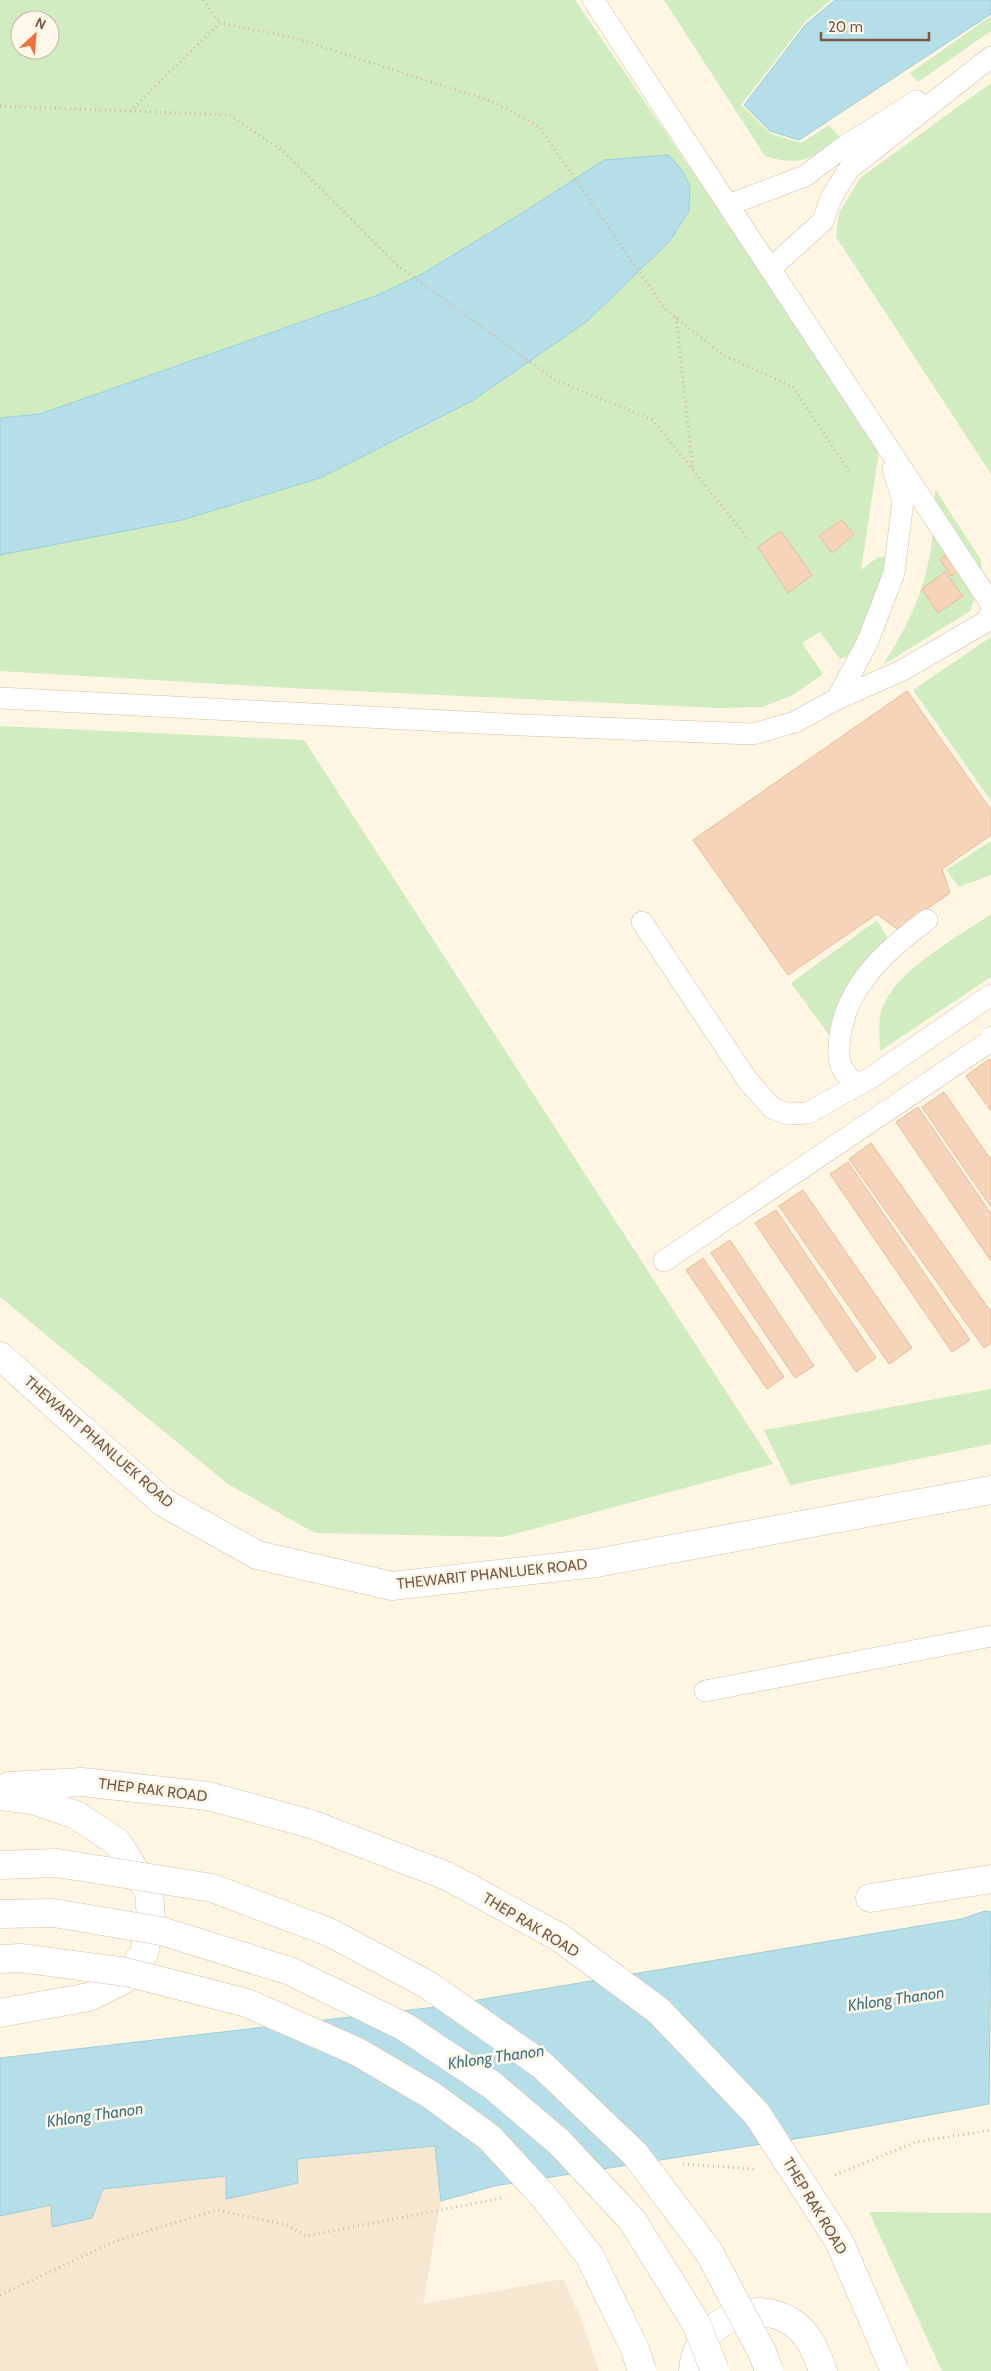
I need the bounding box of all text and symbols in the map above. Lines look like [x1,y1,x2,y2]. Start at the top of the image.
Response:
north arrow [10,10,60,60]
scale bar [821,10,928,42]
text: N [32,13,49,34]
text: 20 m [828,18,863,36]
street label: THEWARIT PHANLUEK ROAD [21,1372,177,1512]
street label: THEWARIT PHANLUEK ROAD [396,1555,588,1593]
street label: THEP RAK ROAD [98,1774,209,1806]
street label: THEP RAK ROAD [479,1889,583,1961]
water label: Khlong Thanon [847,1983,945,2015]
water label: Khlong Thanon [447,2041,545,2073]
water label: Khlong Thanon [46,2099,144,2131]
street label: THEP RAK ROAD [779,2154,851,2258]

